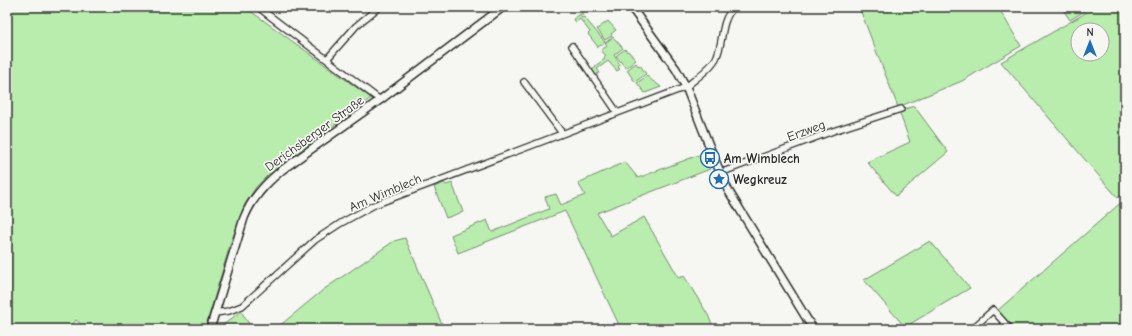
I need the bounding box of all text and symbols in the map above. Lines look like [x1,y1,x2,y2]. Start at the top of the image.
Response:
north arrow [1070,22,1110,62]
text: N [1086,26,1094,39]
street label: Derichsberger Straße [262,92,367,174]
street label: Erzweg [785,117,827,144]
bus stop icon: Am Wimblech [699,147,721,169]
place label: Am Wimblech [724,151,800,166]
place icon: Wegkreuz [708,168,730,190]
street label: Am Wimblech [347,170,424,214]
place label: Wegkreuz [733,172,787,187]

